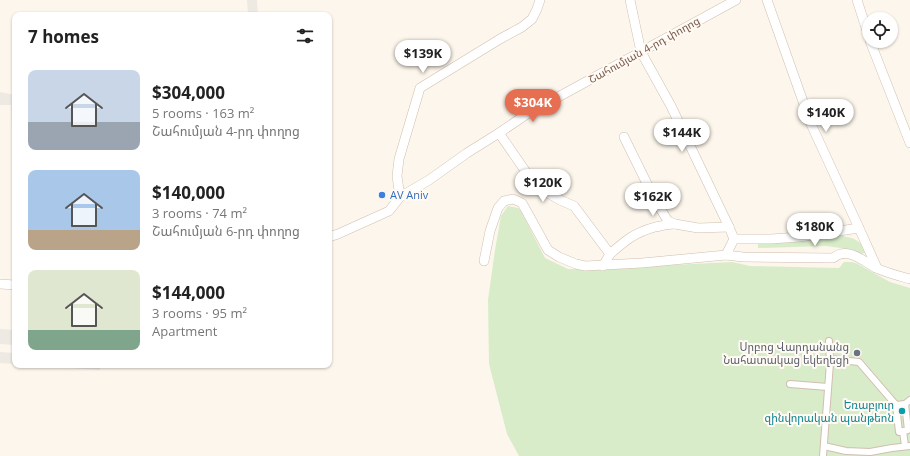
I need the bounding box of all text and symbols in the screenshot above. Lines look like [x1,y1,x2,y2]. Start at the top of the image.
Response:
map controls [862,12,898,48]
button: locate [862,12,898,48]
street label: Շահումյան 4-րդ փողոց [585,13,702,86]
text: 7 homes [28,25,99,48]
icon: filters [294,25,316,47]
pin: $139K [395,40,451,74]
text: $139K [404,44,442,62]
text: $304,000 [152,81,225,104]
icon: home [60,86,108,134]
pin: $304K [505,89,561,123]
text: $304K [514,93,552,111]
pin: $140K [798,99,854,133]
text: $140K [807,103,845,121]
text: 5 rooms · 163 m² [152,104,254,122]
pin: $144K [654,119,710,153]
text: Շահումյան 4-րդ փողոց [152,122,300,140]
text: $144K [663,123,701,141]
pin: $120K [515,169,571,203]
text: $120K [524,173,562,191]
text: $140,000 [152,181,225,204]
pin: $162K [625,183,681,217]
icon: home [60,186,108,234]
place label: AV Aniv [390,187,429,202]
text: $162K [634,187,672,205]
marker: AV Aniv [377,190,387,200]
text: 3 rooms · 74 m² [152,204,247,222]
pin: $180K [787,213,843,247]
text: $180K [796,217,834,235]
text: Շահումյան 6-րդ փողոց [152,222,300,240]
text: $144,000 [152,281,225,304]
icon: home [60,286,108,334]
text: 3 rooms · 95 m² [152,304,247,322]
text: Apartment [152,322,217,340]
place label: Սրբոց Վարդանանց Նահատակաց եկեղեցի [723,339,849,367]
marker: Սրբոց Վարդանանց Նահատակաց եկեղեցի [852,348,862,358]
place label: Եռաբլուր զինվորական պանթեոն [764,397,894,425]
marker: Եռաբլուր զինվորական պանթեոն [897,406,907,416]

